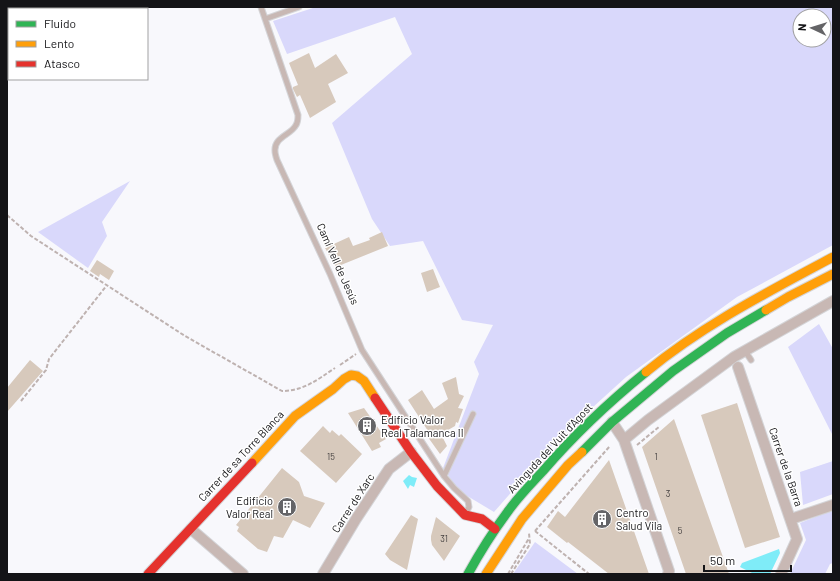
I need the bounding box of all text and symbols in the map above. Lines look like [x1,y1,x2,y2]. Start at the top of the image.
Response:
legend [8,8,148,80]
north arrow [792,8,832,48]
text: Fluido [44,16,76,30]
text: N [795,23,808,31]
text: Lento [44,36,74,50]
text: Atasco [44,56,80,70]
street label: Camí Vell de Jesús [315,221,362,306]
street label: Avinguda del Vuit d'Agost [505,400,595,495]
street label: Carrer de sa Torre Blanca [195,408,286,504]
place label: Edificio Valor Real Talamanca II [381,413,464,439]
building icon: Edificio Valor Real Talamanca II [356,415,378,437]
street label: Carrer de la Barra [767,426,806,508]
house number: 15 [327,451,335,462]
house number: 1 [654,451,658,462]
street label: Carrer de Xarc [329,470,377,535]
house number: 3 [666,488,671,499]
place label: Edificio Valor Real [226,494,273,520]
building icon: Edificio Valor Real [276,496,298,518]
place label: Centro Salud Vila [616,506,662,532]
building icon: Centro Salud Vila [591,508,613,530]
house number: 5 [678,525,683,536]
house number: 31 [440,533,448,544]
scale bar [704,547,791,573]
text: 50 m [710,553,735,567]

